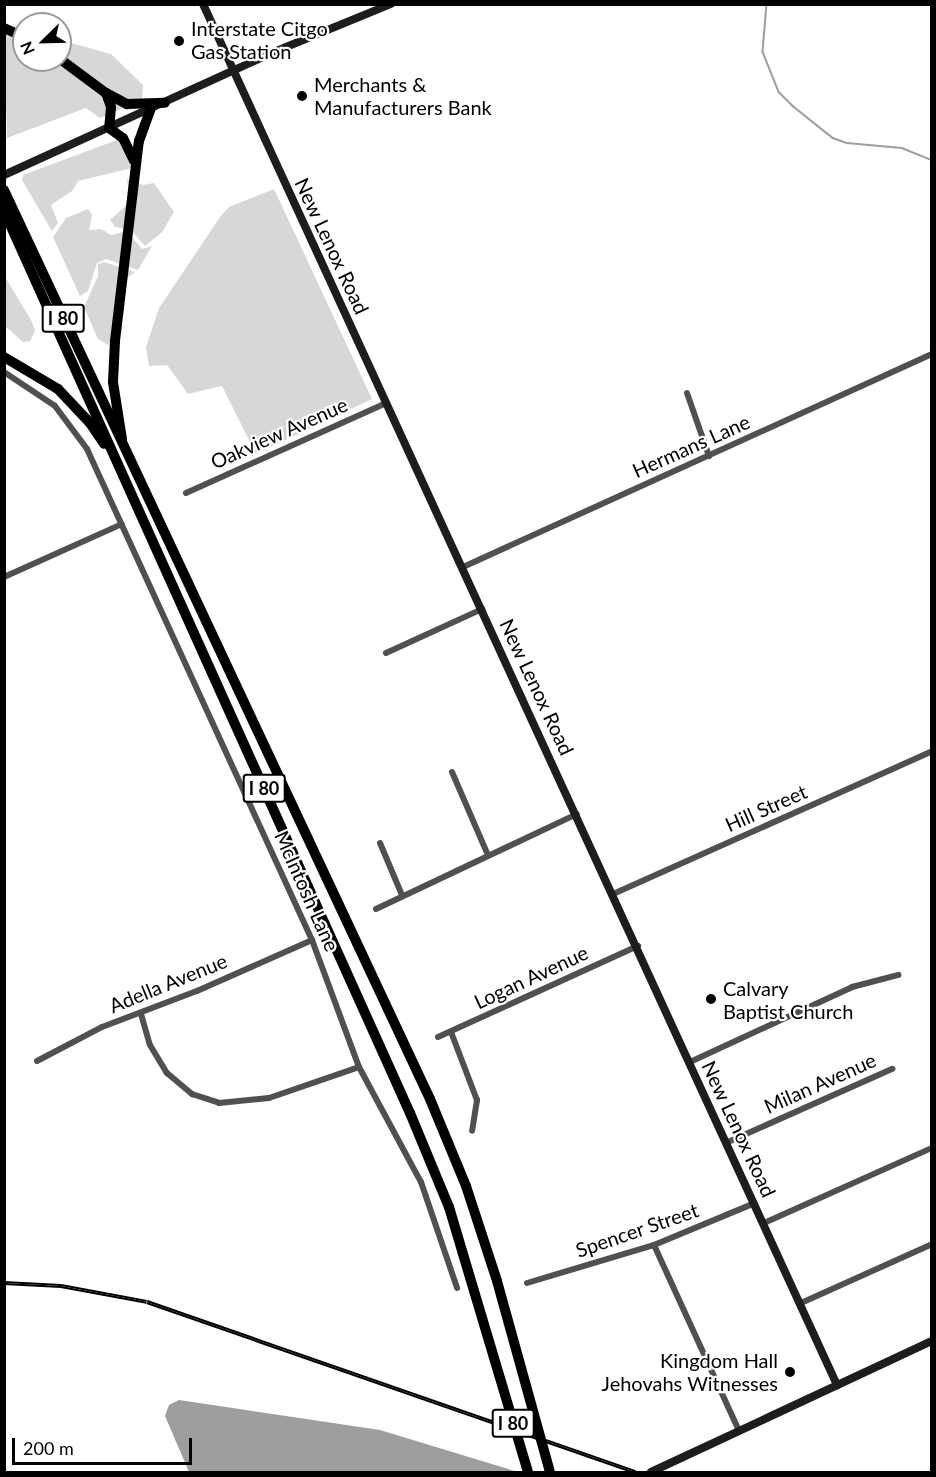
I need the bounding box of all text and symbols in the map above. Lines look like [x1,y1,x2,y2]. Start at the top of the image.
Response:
north arrow [12,12,72,72]
place label: Interstate Citgo Gas Station [191,17,328,64]
marker: Interstate Citgo Gas Station [172,34,186,48]
text: N [16,39,38,58]
place label: Merchants & Manufacturers Bank [314,72,492,119]
marker: Merchants & Manufacturers Bank [295,89,309,103]
street label: New Lenox Road [290,174,374,318]
road number: I 80 [40,303,86,333]
street label: Oakview Avenue [206,392,352,474]
street label: Hermans Lane [629,409,753,483]
street label: New Lenox Road [495,615,579,759]
road number: I 80 [242,773,286,803]
street label: Hill Street [721,779,811,837]
street label: McIntosh Lane [270,827,344,955]
street label: Logan Avenue [470,940,592,1014]
street label: Adella Avenue [105,948,231,1018]
place label: Calvary Baptist Church [723,976,853,1023]
marker: Calvary Baptist Church [704,992,718,1006]
street label: Milan Avenue [760,1048,880,1118]
street label: New Lenox Road [697,1057,781,1201]
street label: Spencer Street [572,1198,702,1262]
place label: Kingdom Hall Jehovahs Witnesses [601,1348,778,1395]
marker: Kingdom Hall Jehovahs Witnesses [783,1365,797,1379]
road number: I 80 [490,1408,536,1438]
scale bar [15,1426,195,1464]
text: 200 m [23,1437,74,1459]

